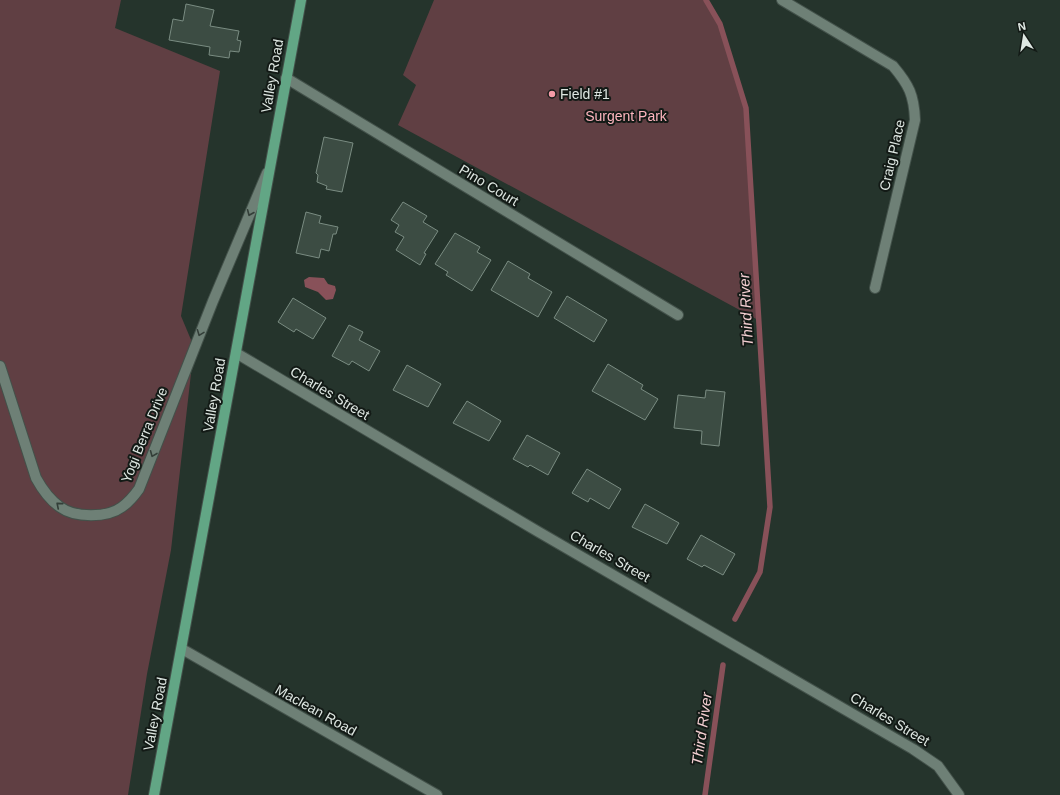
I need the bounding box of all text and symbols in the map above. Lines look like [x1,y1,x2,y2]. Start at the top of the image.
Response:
north arrow [1004,16,1044,56]
text: N [1017,20,1027,33]
street label: Valley Road [258,38,286,114]
place label: Field #1 [560,86,610,102]
marker: Field #1 [547,89,557,99]
park label: Surgent Park [585,108,668,124]
street label: Craig Place [876,118,908,192]
street label: Pino Court [457,161,522,209]
one-way arrow [247,209,255,217]
water label: Third River [735,272,756,347]
one-way arrow [197,330,205,337]
street label: Valley Road [200,357,228,433]
street label: Charles Street [288,363,373,423]
street label: Yogi Berra Drive [118,385,170,485]
one-way arrow [149,451,157,458]
one-way arrow [56,503,63,510]
street label: Charles Street [567,527,653,585]
street label: Valley Road [140,676,170,752]
street label: Maclean Road [273,681,359,739]
street label: Charles Street [848,689,933,749]
water label: Third River [688,690,715,766]

